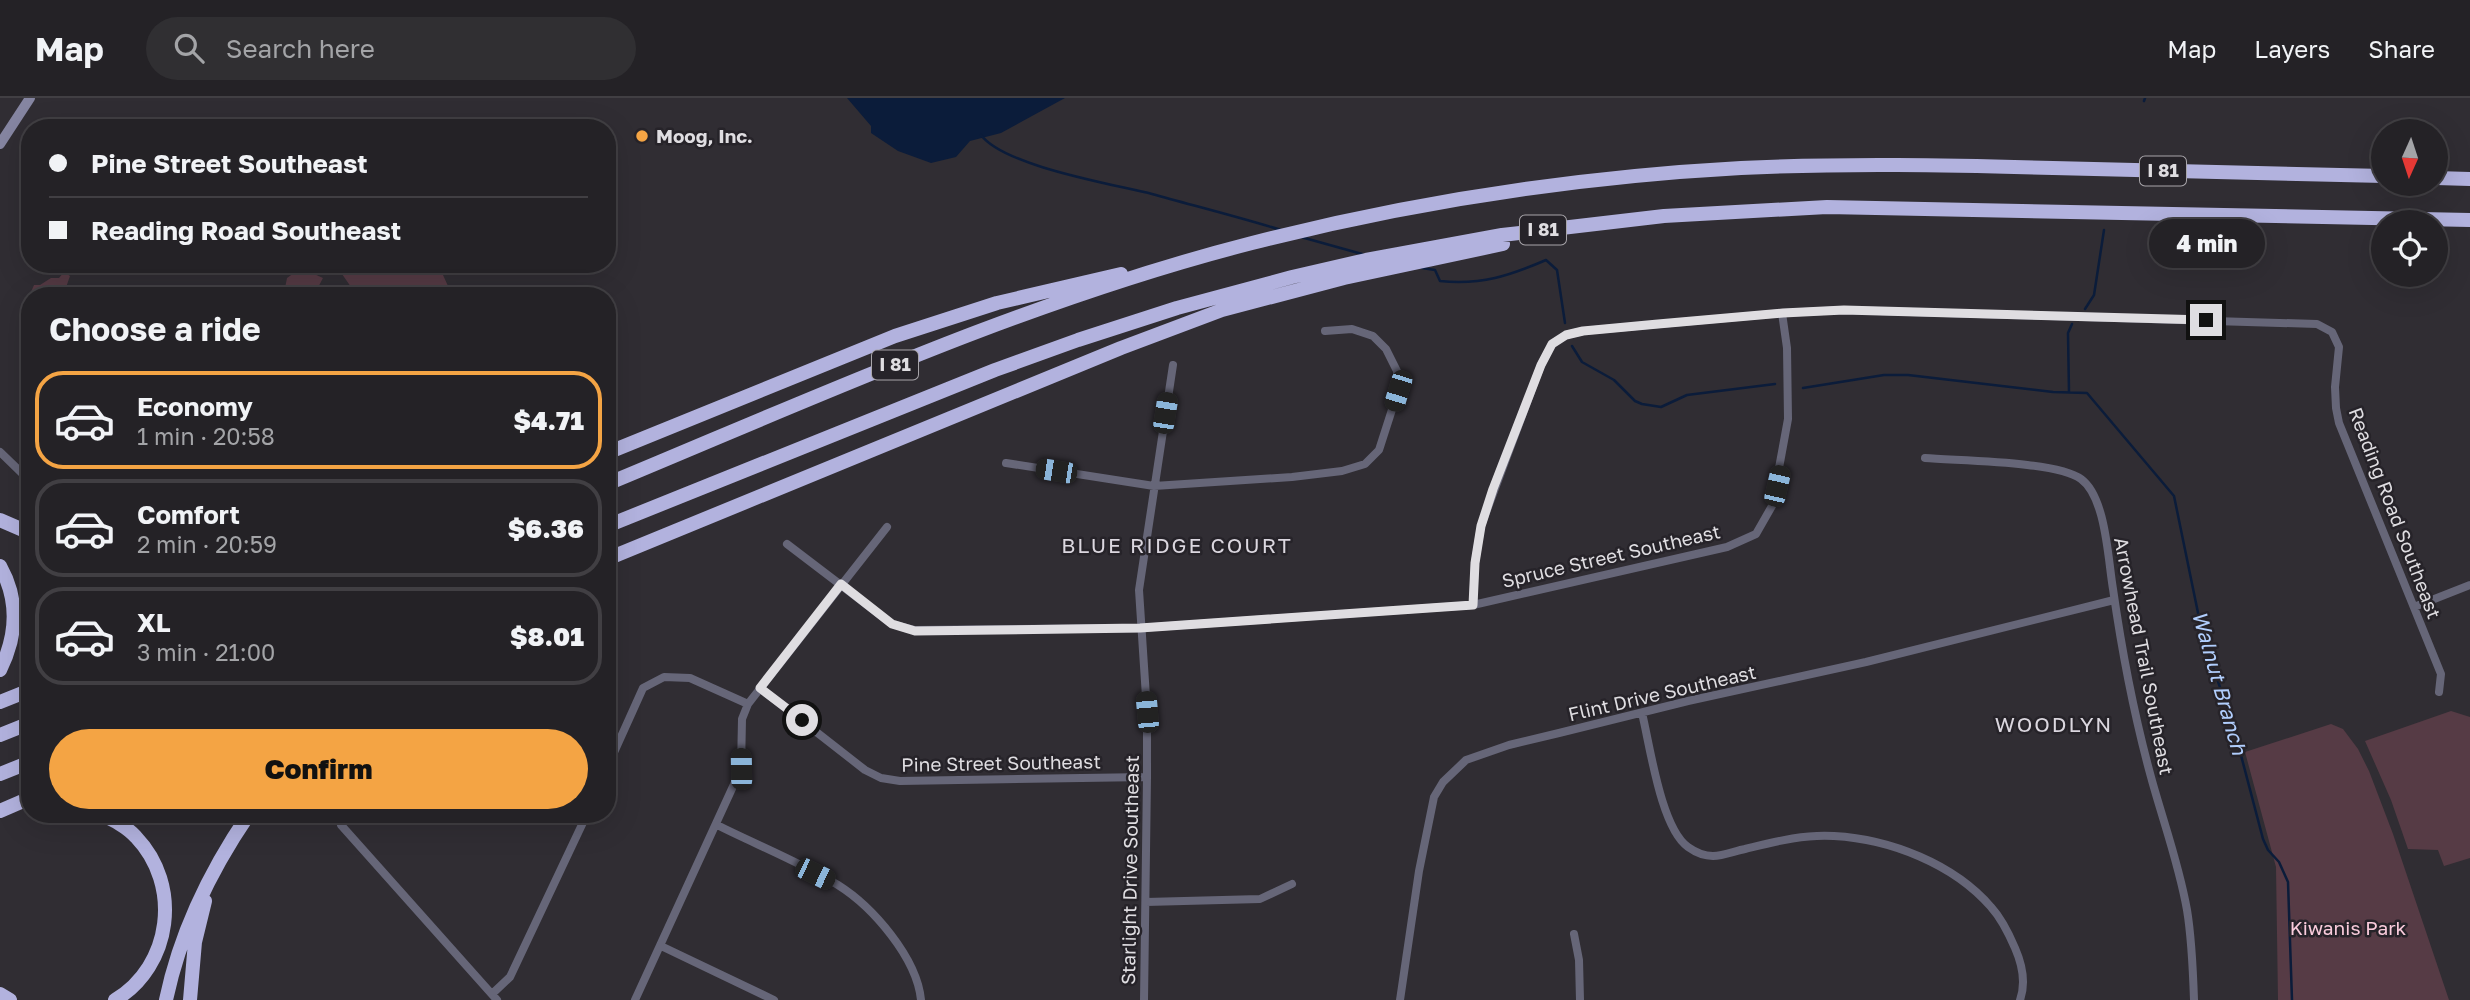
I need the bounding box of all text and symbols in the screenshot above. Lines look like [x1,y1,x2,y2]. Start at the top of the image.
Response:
search box [146,17,636,80]
text: Map [35,29,104,68]
icon: search [170,29,208,67]
text: Search here [226,33,375,64]
text: Map [2167,34,2216,63]
text: Layers [2254,34,2330,63]
text: Share [2368,34,2435,63]
north arrow [2371,119,2448,196]
map controls [2371,119,2448,287]
place label: Moog, Inc. [656,124,753,147]
marker: Moog, Inc. [634,128,650,144]
text: Pine Street Southeast [91,148,368,179]
road number: I 81 [2140,156,2186,186]
button: locate [2371,210,2448,287]
text: Reading Road Southeast [91,215,401,246]
road number: I 81 [1520,216,1566,244]
callout: 4 min [2148,218,2264,268]
text: 4 min [2177,229,2237,257]
route end [2190,304,2222,336]
text: Choose a ride [49,310,261,348]
road number: I 81 [872,351,918,380]
car [1382,368,1415,414]
icon: car [53,389,116,452]
text: Economy [137,391,253,422]
car [1152,391,1179,435]
street label: Reading Road Southeast [2345,404,2446,622]
text: $4.71 [514,405,584,436]
text: 1 min · 20:58 [137,422,275,450]
car [1034,457,1079,485]
car [1763,463,1792,509]
icon: car [53,497,116,560]
text: Comfort [137,499,240,530]
text: $6.36 [508,513,584,544]
street label: Spruce Street Southeast [1499,519,1722,592]
text: 2 min · 20:59 [137,530,277,558]
district label: BLUE RIDGE COURT [1061,532,1293,558]
street label: Arrowhead Trail Southeast [2110,535,2179,777]
icon: car [53,605,116,668]
text: XL [137,607,171,638]
water label: Walnut Branch [2187,608,2253,759]
text: $8.01 [510,621,584,652]
text: 3 min · 21:00 [137,638,275,666]
street label: Flint Drive Southeast [1566,660,1758,725]
car [1135,690,1160,734]
route start [786,704,818,736]
district label: WOODLYN [1995,711,2113,737]
button: Confirm [49,729,588,809]
car [731,748,752,790]
street label: Pine Street Southeast [901,749,1101,776]
street label: Starlight Drive Southeast [1116,755,1143,985]
car [792,855,839,893]
park label: Kiwanis Park [2290,916,2407,939]

